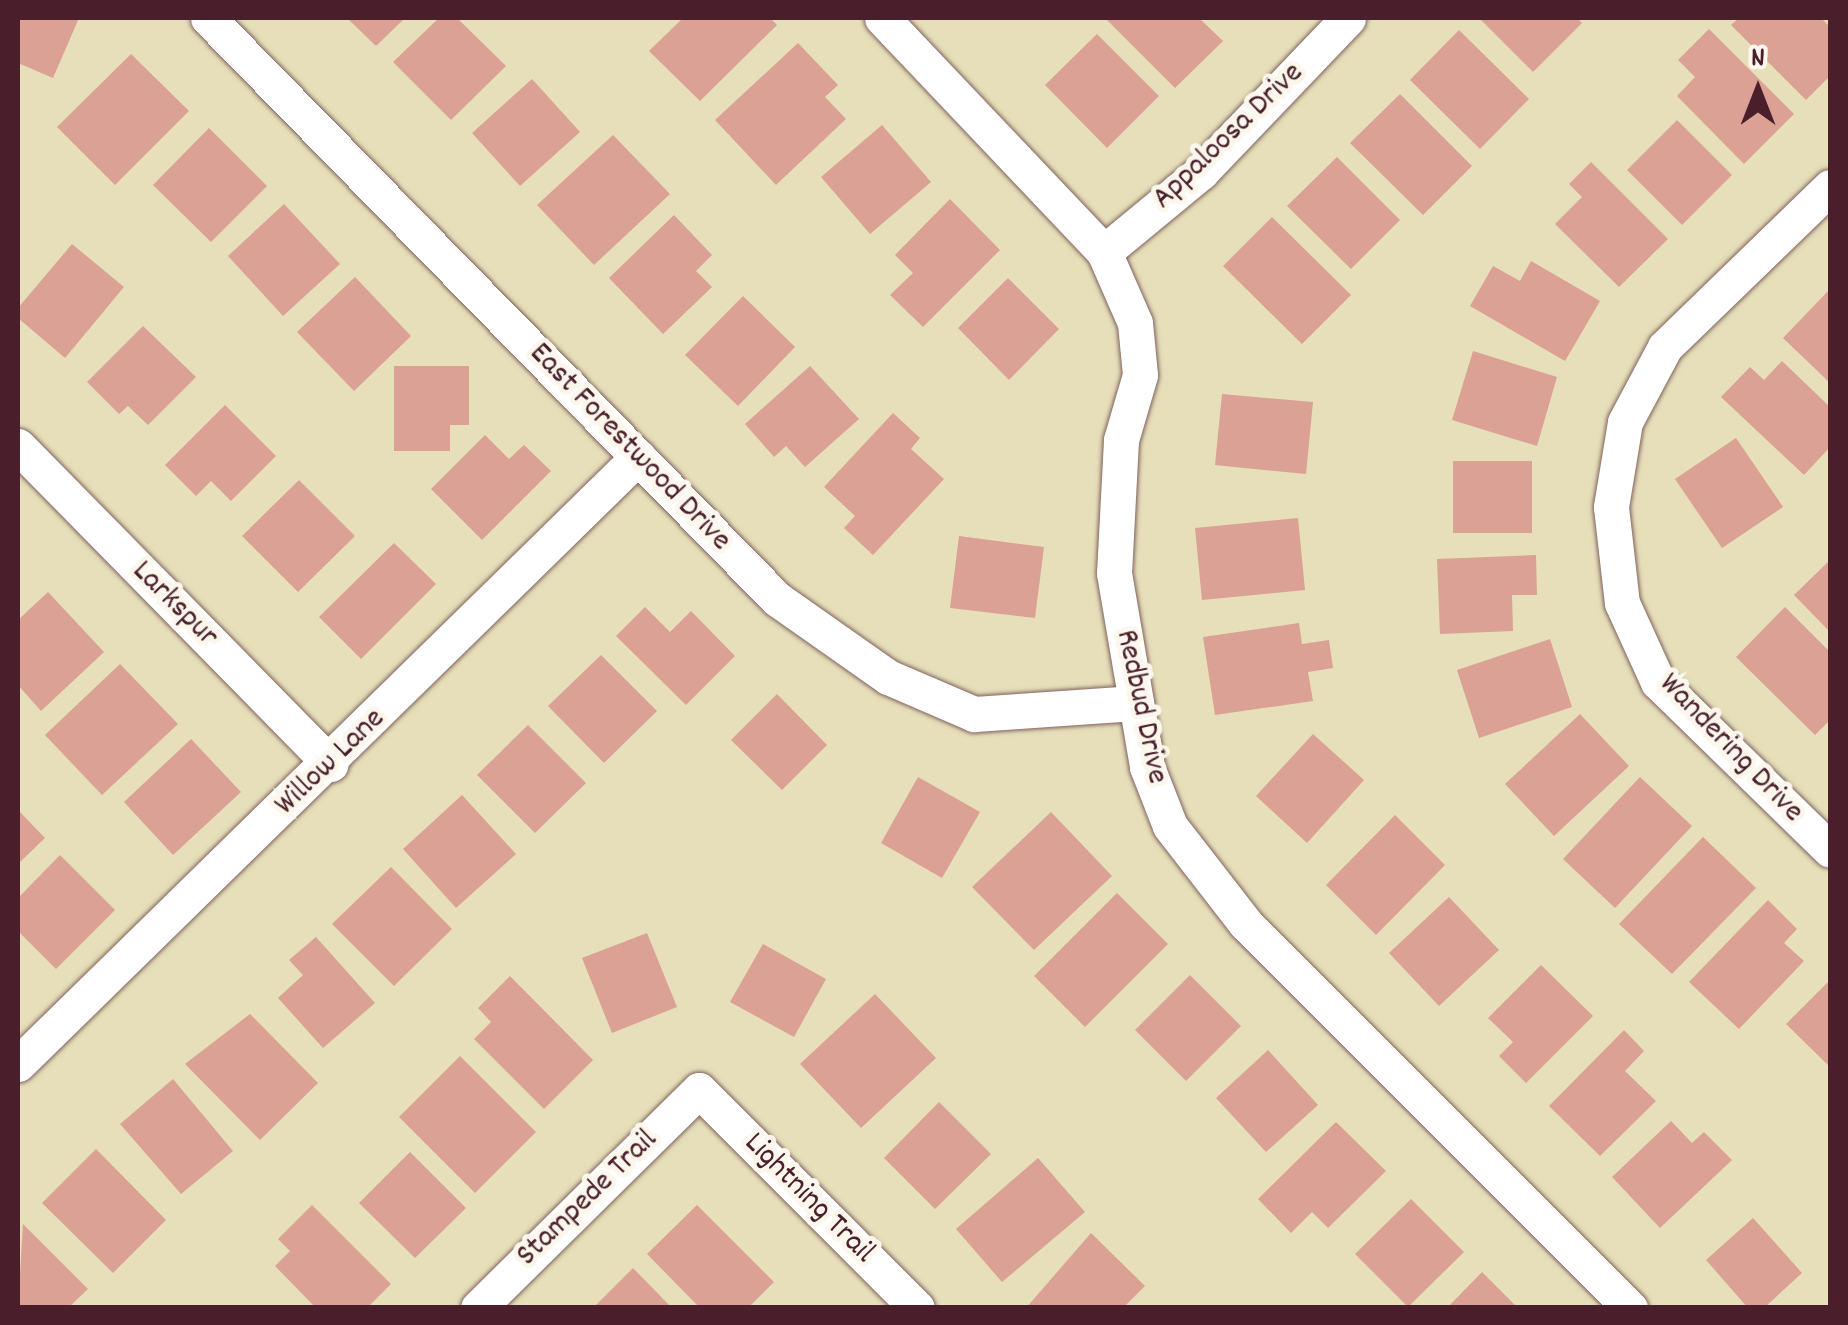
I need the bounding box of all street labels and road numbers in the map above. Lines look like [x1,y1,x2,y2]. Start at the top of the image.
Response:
street label: Appaloosa Drive [1145,55,1313,219]
street label: East Forestwood Drive [520,336,738,560]
street label: Larkspur [123,554,225,656]
street label: Redbud Drive [1105,627,1175,787]
street label: Wandering Drive [1649,666,1811,832]
street label: Willow Lane [268,701,394,825]
street label: Stampede Trail [509,1122,667,1276]
street label: Lightning Trail [735,1126,881,1272]

